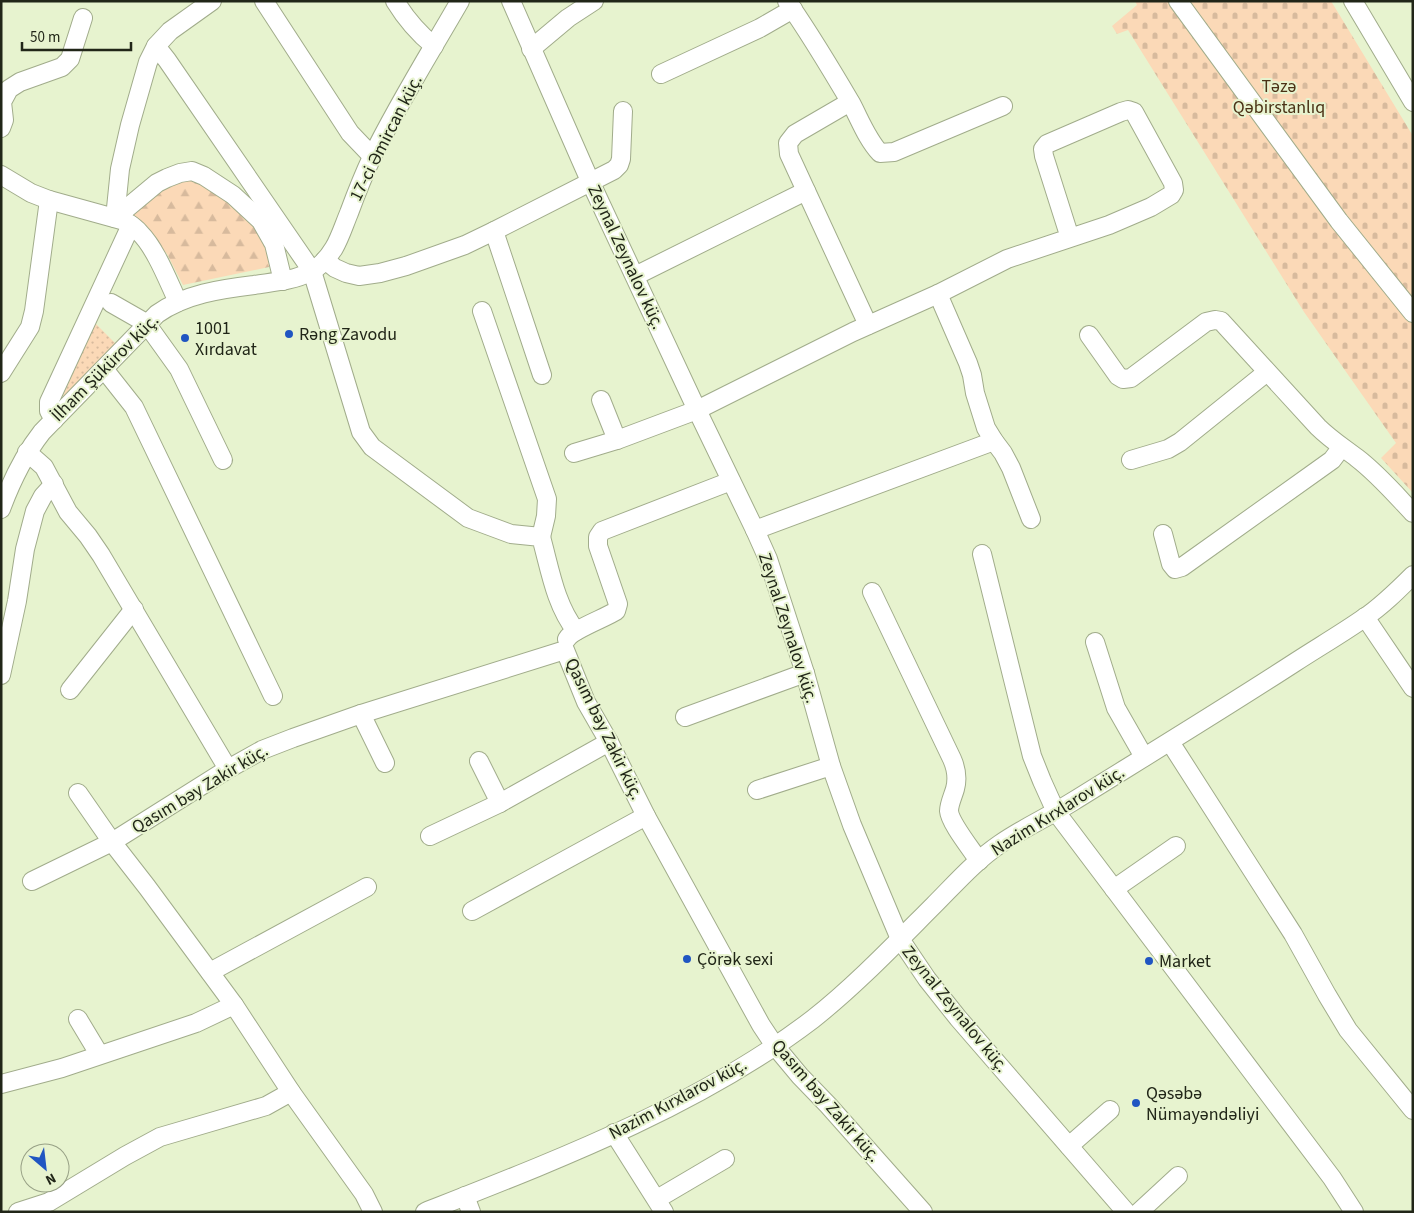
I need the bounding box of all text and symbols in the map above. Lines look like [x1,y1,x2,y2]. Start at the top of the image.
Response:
scale bar [22,20,131,52]
text: 50 m [30,27,60,48]
street label: 17-ci Əmircan küç. [343,71,429,205]
park label: Təzə Qəbirstanlıq [1233,74,1325,120]
street label: Zeynal Zeynalov küç. [582,181,670,333]
street label: İlham Şükürov küç. [45,308,165,428]
place label: 1001 Xırdavat [195,316,257,362]
place label: Rəng Zavodu [299,322,397,347]
marker: Rəng Zavodu [283,328,295,340]
marker: 1001 Xırdavat [179,332,191,344]
street label: Zeynal Zeynalov küç. [752,550,824,706]
street label: Qasım bəy Zakir küç. [559,654,649,804]
street label: Qasım bəy Zakir küç. [127,738,273,840]
street label: Nazim Kırxlarov küç. [986,760,1130,862]
street label: Zeynal Zeynalov küç. [896,940,1014,1078]
place label: Çörək sexi [697,947,774,972]
place label: Market [1159,949,1211,974]
marker: Çörək sexi [681,953,693,965]
marker: Market [1143,955,1155,967]
street label: Qasım bəy Zakir küç. [766,1034,886,1168]
street label: Nazim Kırxlarov küç. [605,1052,751,1146]
place label: Qəsəbə Nümayəndəliyi [1146,1081,1259,1127]
marker: Qəsəbə Nümayəndəliyi [1130,1097,1142,1109]
north arrow [20,1143,70,1193]
text: N [42,1168,59,1190]

